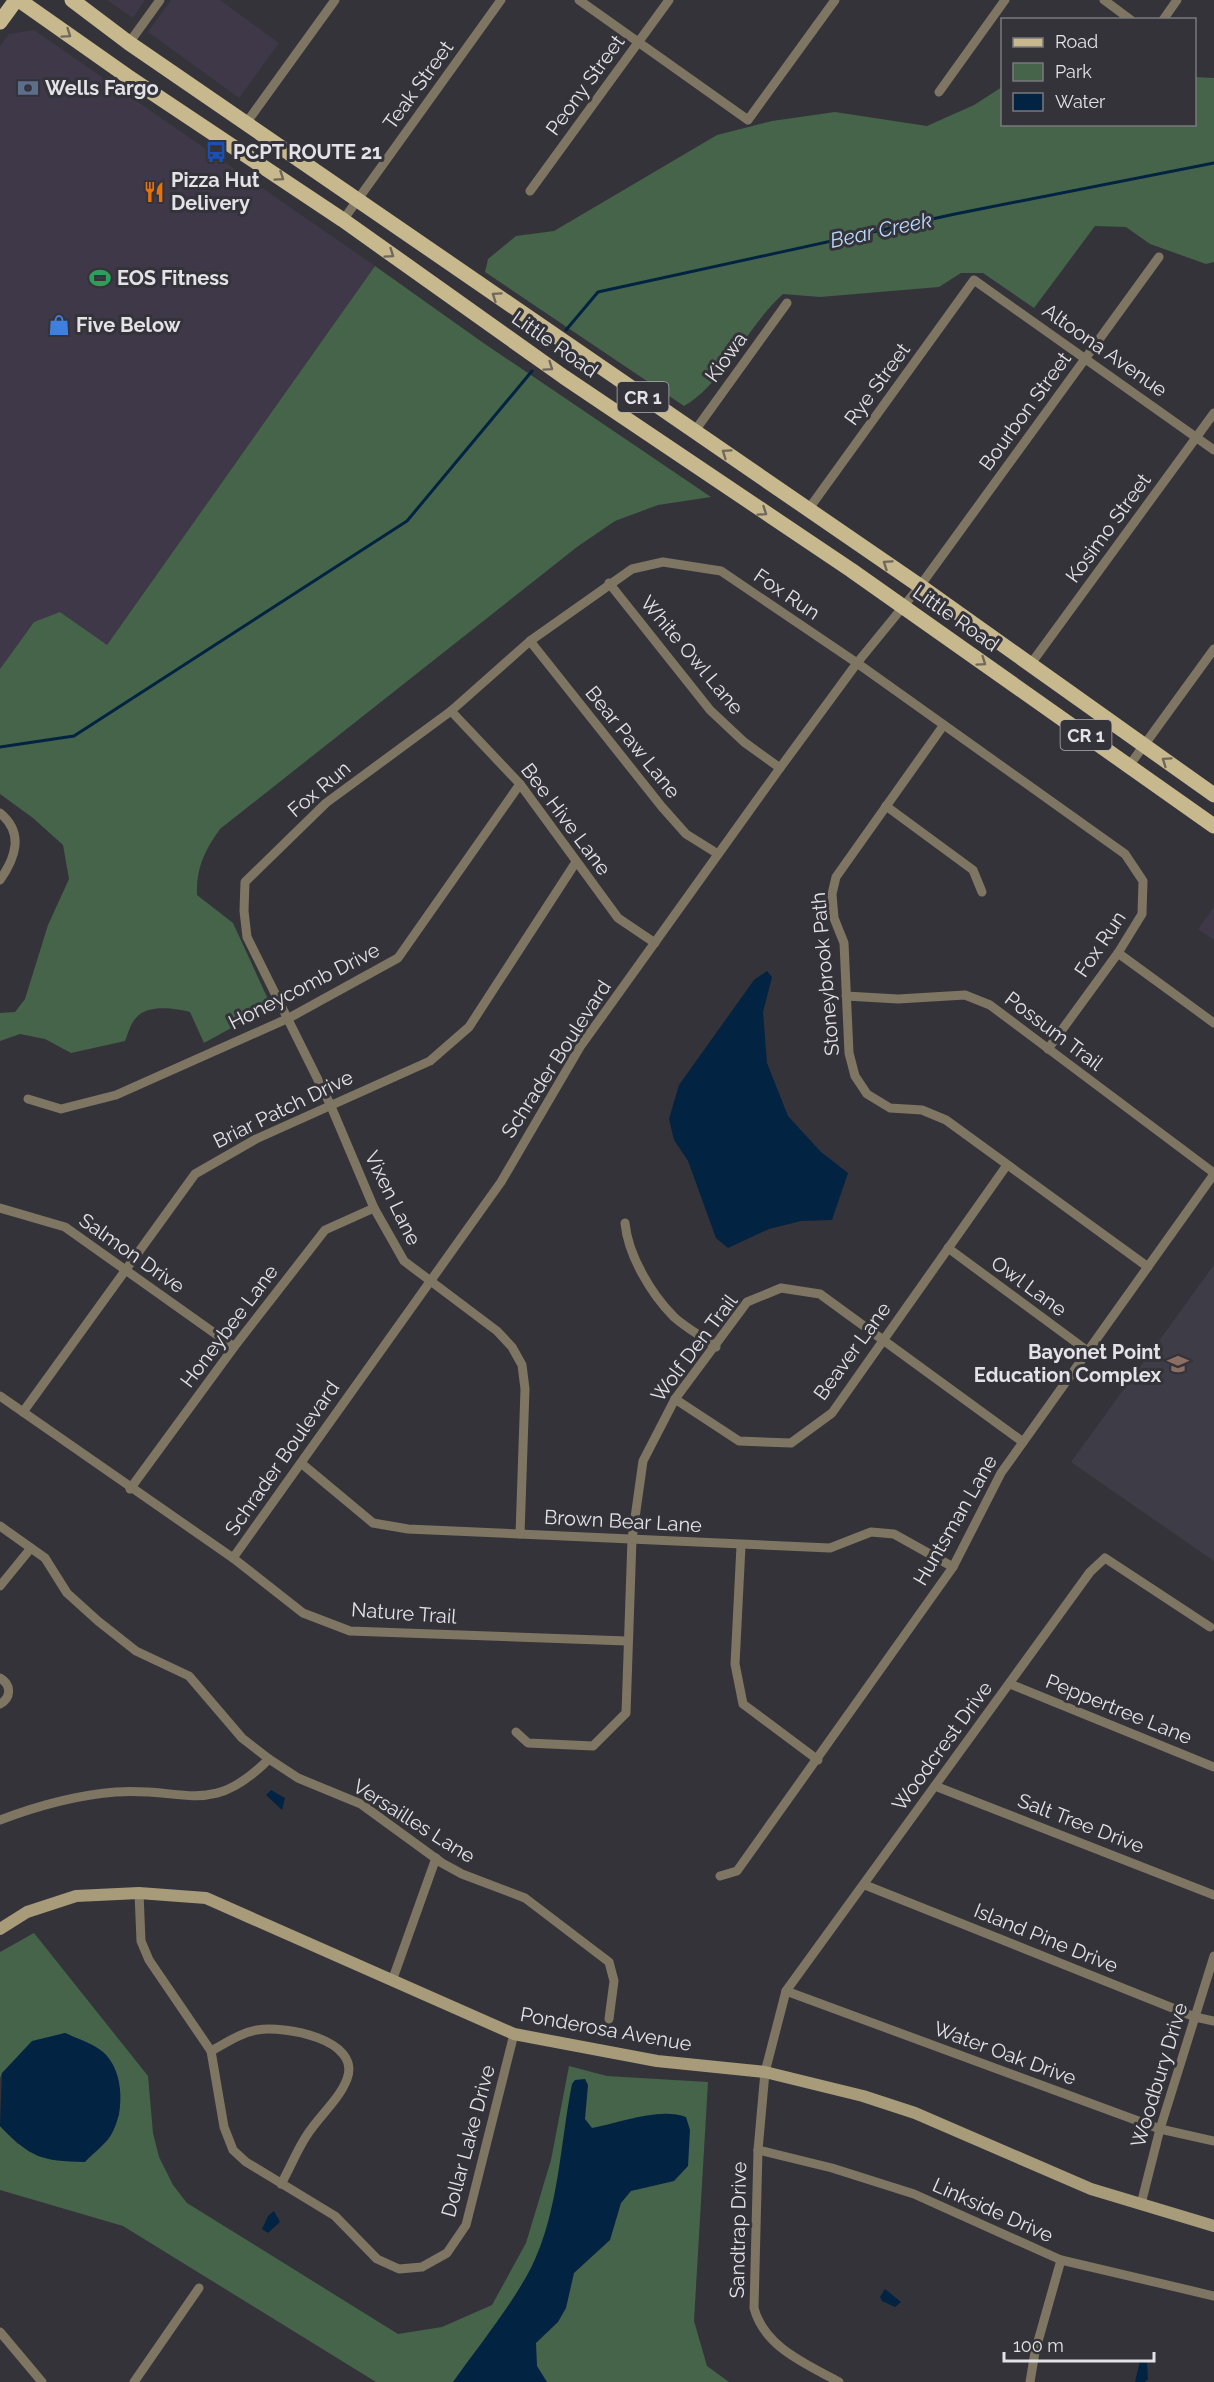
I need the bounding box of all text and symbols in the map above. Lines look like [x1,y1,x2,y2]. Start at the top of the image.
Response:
legend [1001,18,1196,126]
one-way arrow [60,27,71,38]
street label: Peony Street [541,30,630,140]
text: Road [1055,31,1098,52]
street label: Teak Street [378,36,458,134]
text: Park [1055,61,1092,82]
bank icon: Wells Fargo [16,76,40,100]
place label: Wells Fargo [45,76,159,100]
text: Water [1055,91,1106,112]
bus stop icon: PCPT ROUTE 21 [204,140,228,164]
place label: PCPT ROUTE 21 [233,140,382,164]
place label: Pizza Hut Delivery [171,168,260,215]
one-way arrow [273,170,284,181]
restaurant icon: Pizza Hut Delivery [142,180,166,204]
water label: Bear Creek [828,207,934,253]
one-way arrow [384,247,395,258]
sports icon: EOS Fitness [88,266,112,290]
place label: EOS Fitness [117,266,229,290]
one-way arrow [492,292,503,303]
street label: Altoona Avenue [1038,298,1172,402]
street label: Little Road [507,306,603,382]
shop icon: Five Below [47,313,71,337]
place label: Five Below [76,313,181,337]
street label: Kiowa [700,327,752,387]
street label: Rye Street [839,338,915,430]
street label: Bourbon Street [974,347,1076,475]
one-way arrow [543,360,554,371]
road number: CR 1 [618,382,668,412]
one-way arrow [722,450,733,461]
street label: Kosimo Street [1060,469,1156,587]
one-way arrow [756,505,767,516]
one-way arrow [883,560,894,571]
street label: Fox Run [750,563,824,625]
street label: Little Road [908,580,1004,656]
street label: White Owl Lane [635,591,749,719]
one-way arrow [976,655,987,666]
street label: Bear Paw Lane [580,681,686,803]
road number: CR 1 [1060,720,1112,750]
street label: Fox Run [283,756,355,822]
one-way arrow [1162,757,1173,768]
street label: Bee Hive Lane [516,758,616,880]
street label: Stoneybrook Path [806,891,844,1057]
street label: Fox Run [1069,907,1131,981]
street label: Honeycomb Drive [224,937,384,1034]
street label: Schrader Boulevard [496,976,616,1142]
street label: Possum Trail [1000,986,1108,1076]
street label: Briar Patch Drive [209,1065,357,1153]
street label: Vixen Lane [360,1147,426,1249]
street label: Salmon Drive [75,1208,190,1298]
street label: Owl Lane [987,1251,1072,1321]
street label: Honeybee Lane [175,1260,283,1392]
street label: Wolf Den Trail [646,1289,743,1407]
street label: Beaver Lane [808,1297,896,1405]
place label: Bayonet Point Education Complex [974,1340,1161,1387]
school or university icon: Bayonet Point Education Complex [1166,1352,1190,1376]
street label: Schrader Boulevard [220,1376,344,1540]
street label: Huntsman Lane [908,1450,1002,1589]
street label: Brown Bear Lane [543,1505,703,1537]
street label: Nature Trail [350,1597,458,1629]
street label: Peppertree Lane [1042,1669,1196,1749]
street label: Woodcrest Drive [887,1676,997,1816]
street label: Versailles Lane [349,1774,480,1868]
street label: Salt Tree Drive [1015,1788,1148,1858]
street label: Island Pine Drive [971,1898,1122,1978]
street label: Woodbury Drive [1126,1999,1193,2150]
street label: Ponderosa Avenue [518,2002,694,2056]
street label: Water Oak Drive [930,2016,1080,2090]
street label: Dollar Lake Drive [436,2062,500,2220]
street label: Sandtrap Drive [725,2161,751,2299]
street label: Linkside Drive [929,2173,1057,2247]
scale bar [1004,2325,1154,2363]
text: 100 m [1013,2335,1064,2356]

